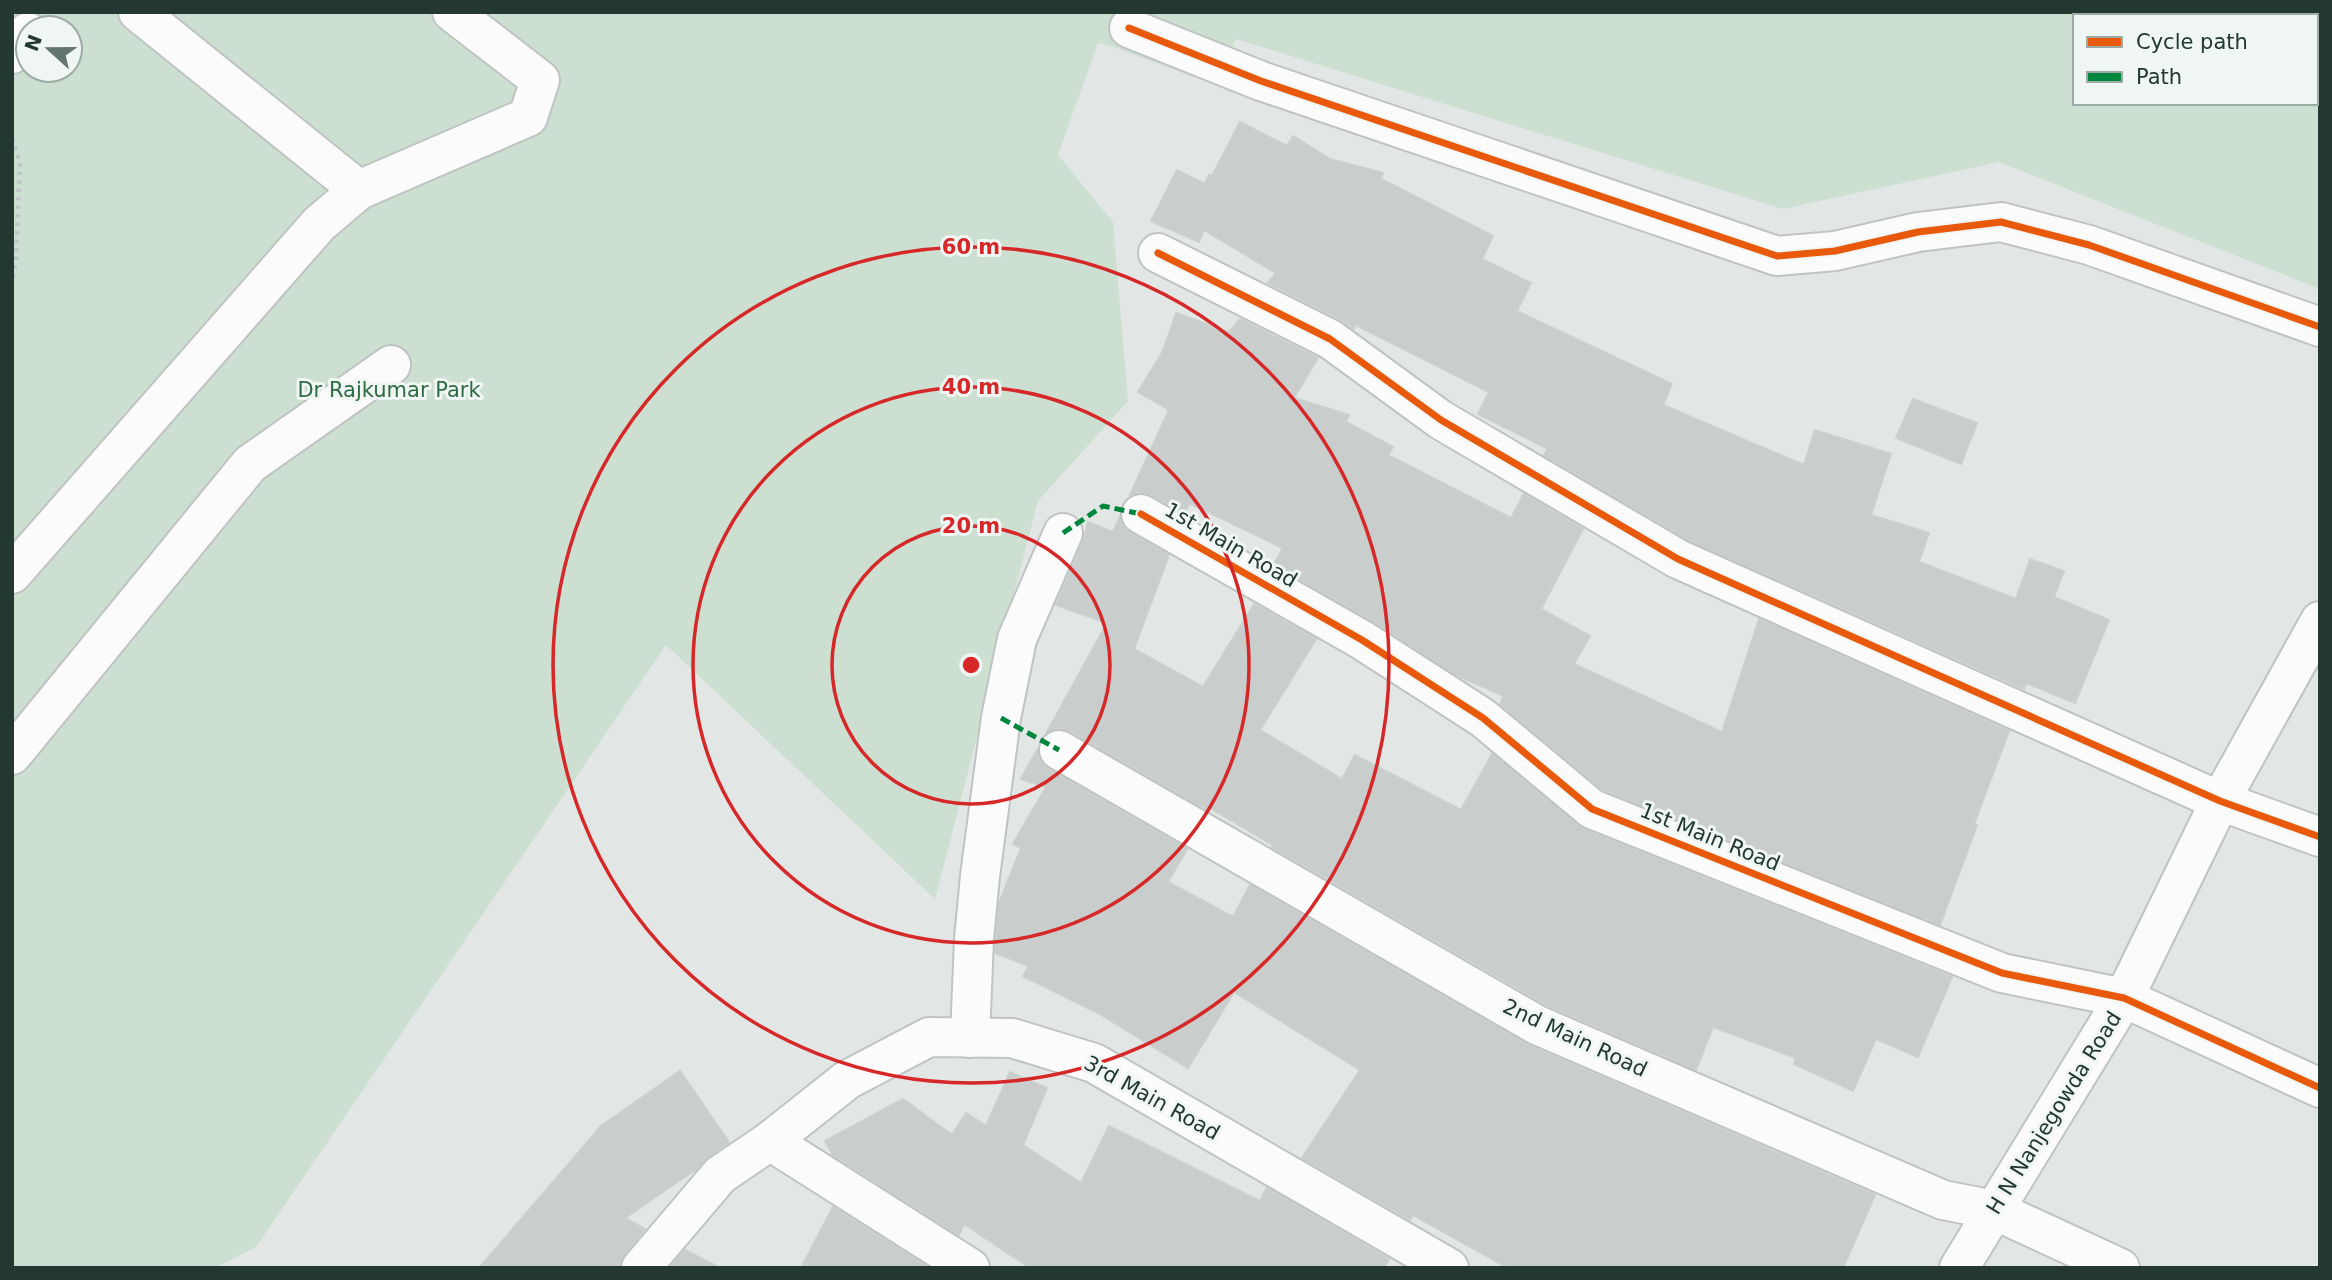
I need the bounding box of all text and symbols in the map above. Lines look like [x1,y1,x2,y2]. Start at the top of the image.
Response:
north arrow [14,14,84,84]
legend [2073,14,2318,105]
text: Cycle path [2136,30,2248,54]
text: N [20,32,46,54]
text: Path [2136,65,2182,89]
text: 60 m [942,235,1000,259]
text: 40 m [942,375,1000,399]
park label: Dr Rajkumar Park [297,378,481,402]
street label: 1st Main Road [1161,497,1301,593]
text: 20 m [942,514,1000,538]
centre of rings [959,653,983,677]
street label: 1st Main Road [1637,798,1783,876]
street label: 2nd Main Road [1499,994,1651,1082]
street label: H N Nanjegowda Road [1982,1007,2126,1219]
street label: 3rd Main Road [1080,1051,1224,1145]

